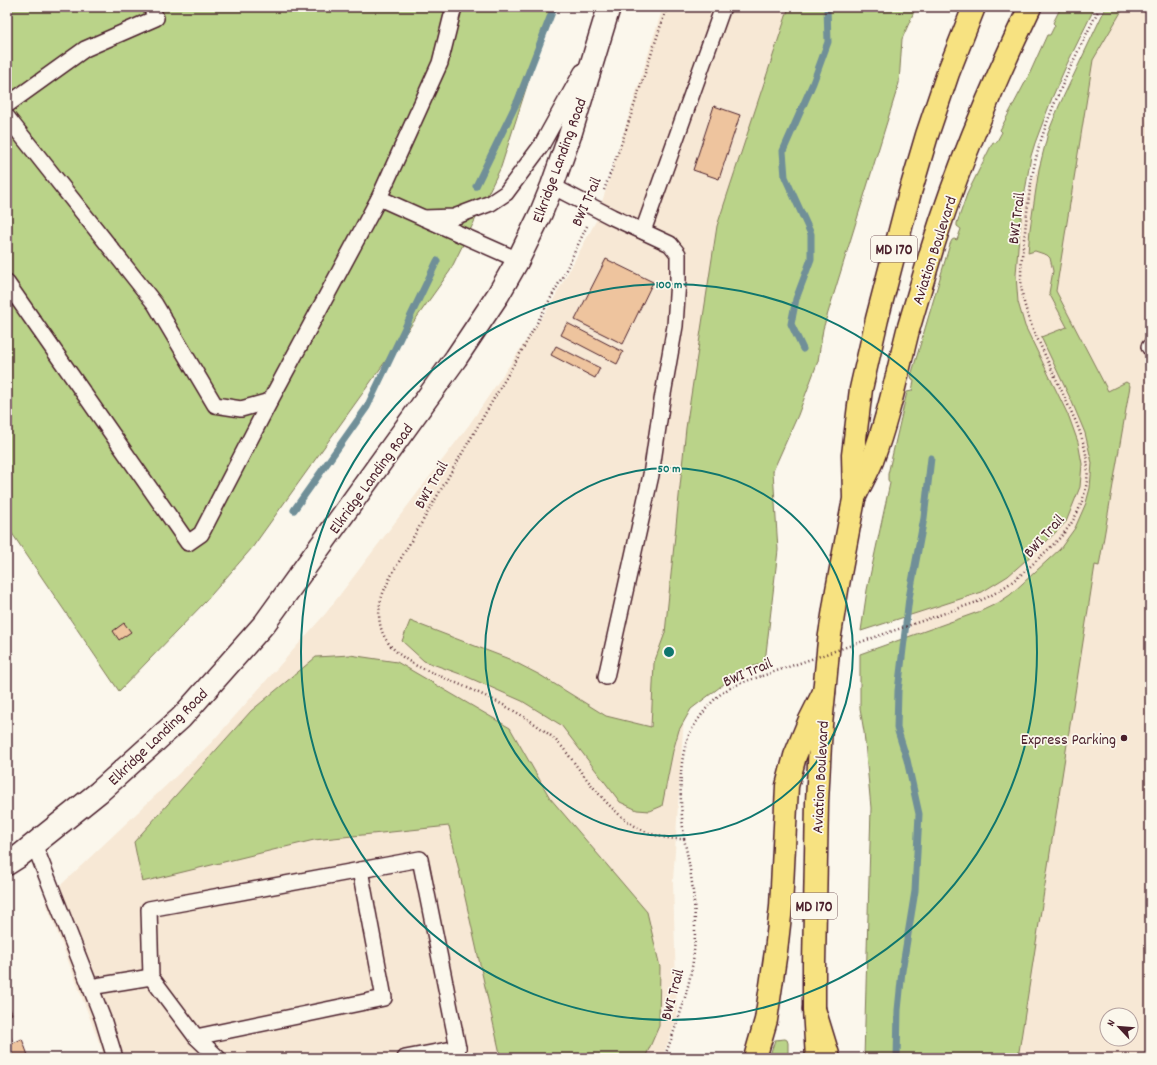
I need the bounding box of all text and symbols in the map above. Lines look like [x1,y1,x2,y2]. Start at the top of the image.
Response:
street label: Elkridge Landing Road [527,95,594,227]
street label: BWI Trail [566,173,608,230]
street label: BWI Trail [1003,191,1032,245]
street label: Aviation Boulevard [907,194,964,308]
road number: MD 170 [871,236,917,262]
text: 100 m [656,277,682,294]
street label: Elkridge Landing Road [324,419,420,539]
street label: BWI Trail [409,457,455,514]
text: 50 m [657,461,681,478]
street label: BWI Trail [1019,510,1071,564]
centre of rings [662,645,676,659]
street label: BWI Trail [720,652,777,694]
street label: Elkridge Landing Road [103,684,214,792]
street label: Aviation Boulevard [807,720,836,834]
place label: Express Parking [1021,729,1116,752]
marker: Express Parking [1119,733,1129,743]
road number: MD 170 [791,893,837,919]
street label: BWI Trail [656,966,691,1023]
north arrow [1099,1007,1139,1047]
text: N [1103,1017,1120,1029]

